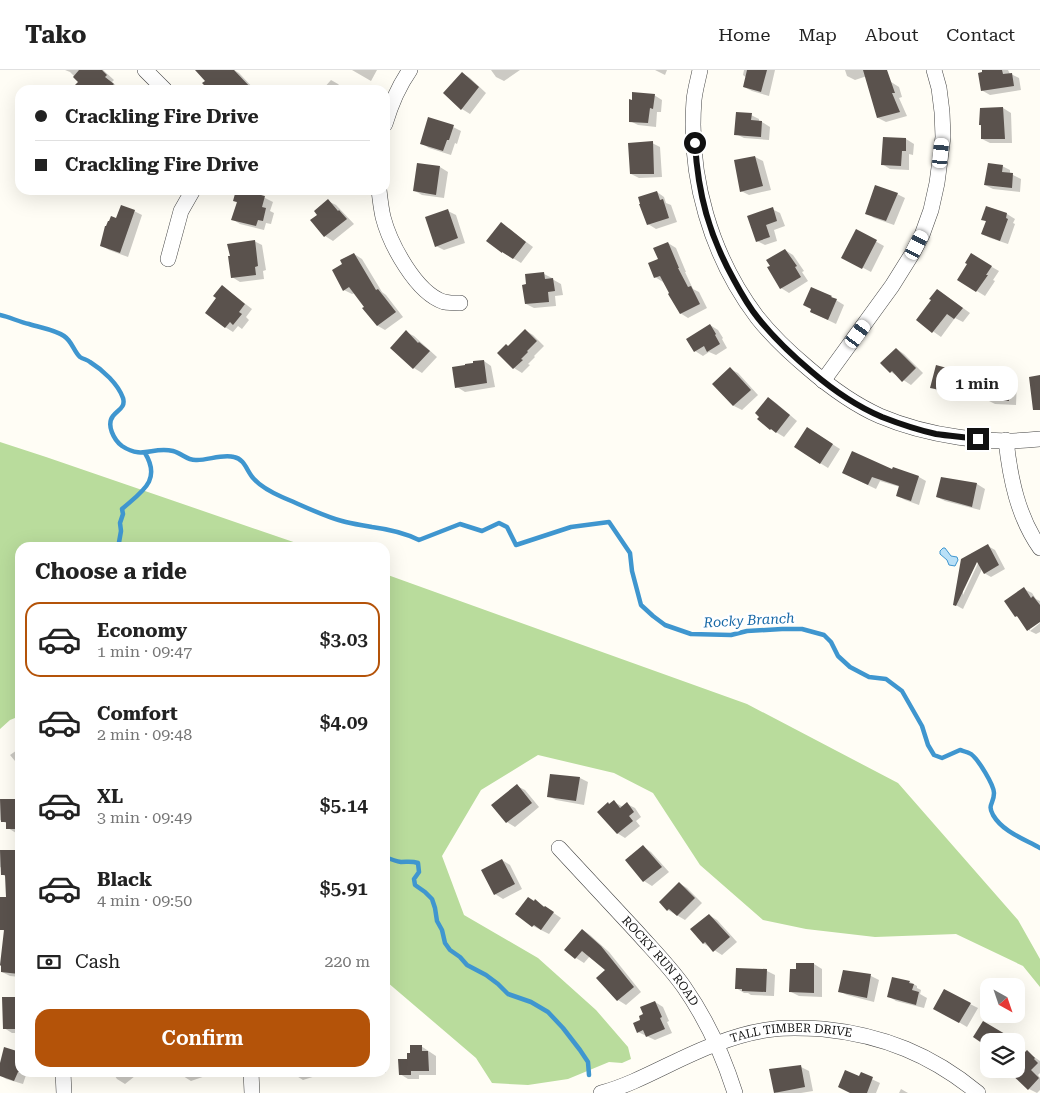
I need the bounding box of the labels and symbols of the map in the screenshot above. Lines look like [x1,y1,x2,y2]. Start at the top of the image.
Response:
route start [684,132,706,154]
car [931,137,950,169]
car [903,228,930,262]
car [843,317,872,351]
callout: 1 min [937,366,1019,402]
route end [967,428,989,450]
water label: Rocky Branch [702,610,795,630]
street label: ROCKY RUN ROAD [619,914,701,1008]
north arrow [980,978,1025,1022]
street label: TALL TIMBER DRIVE [728,1021,853,1046]

